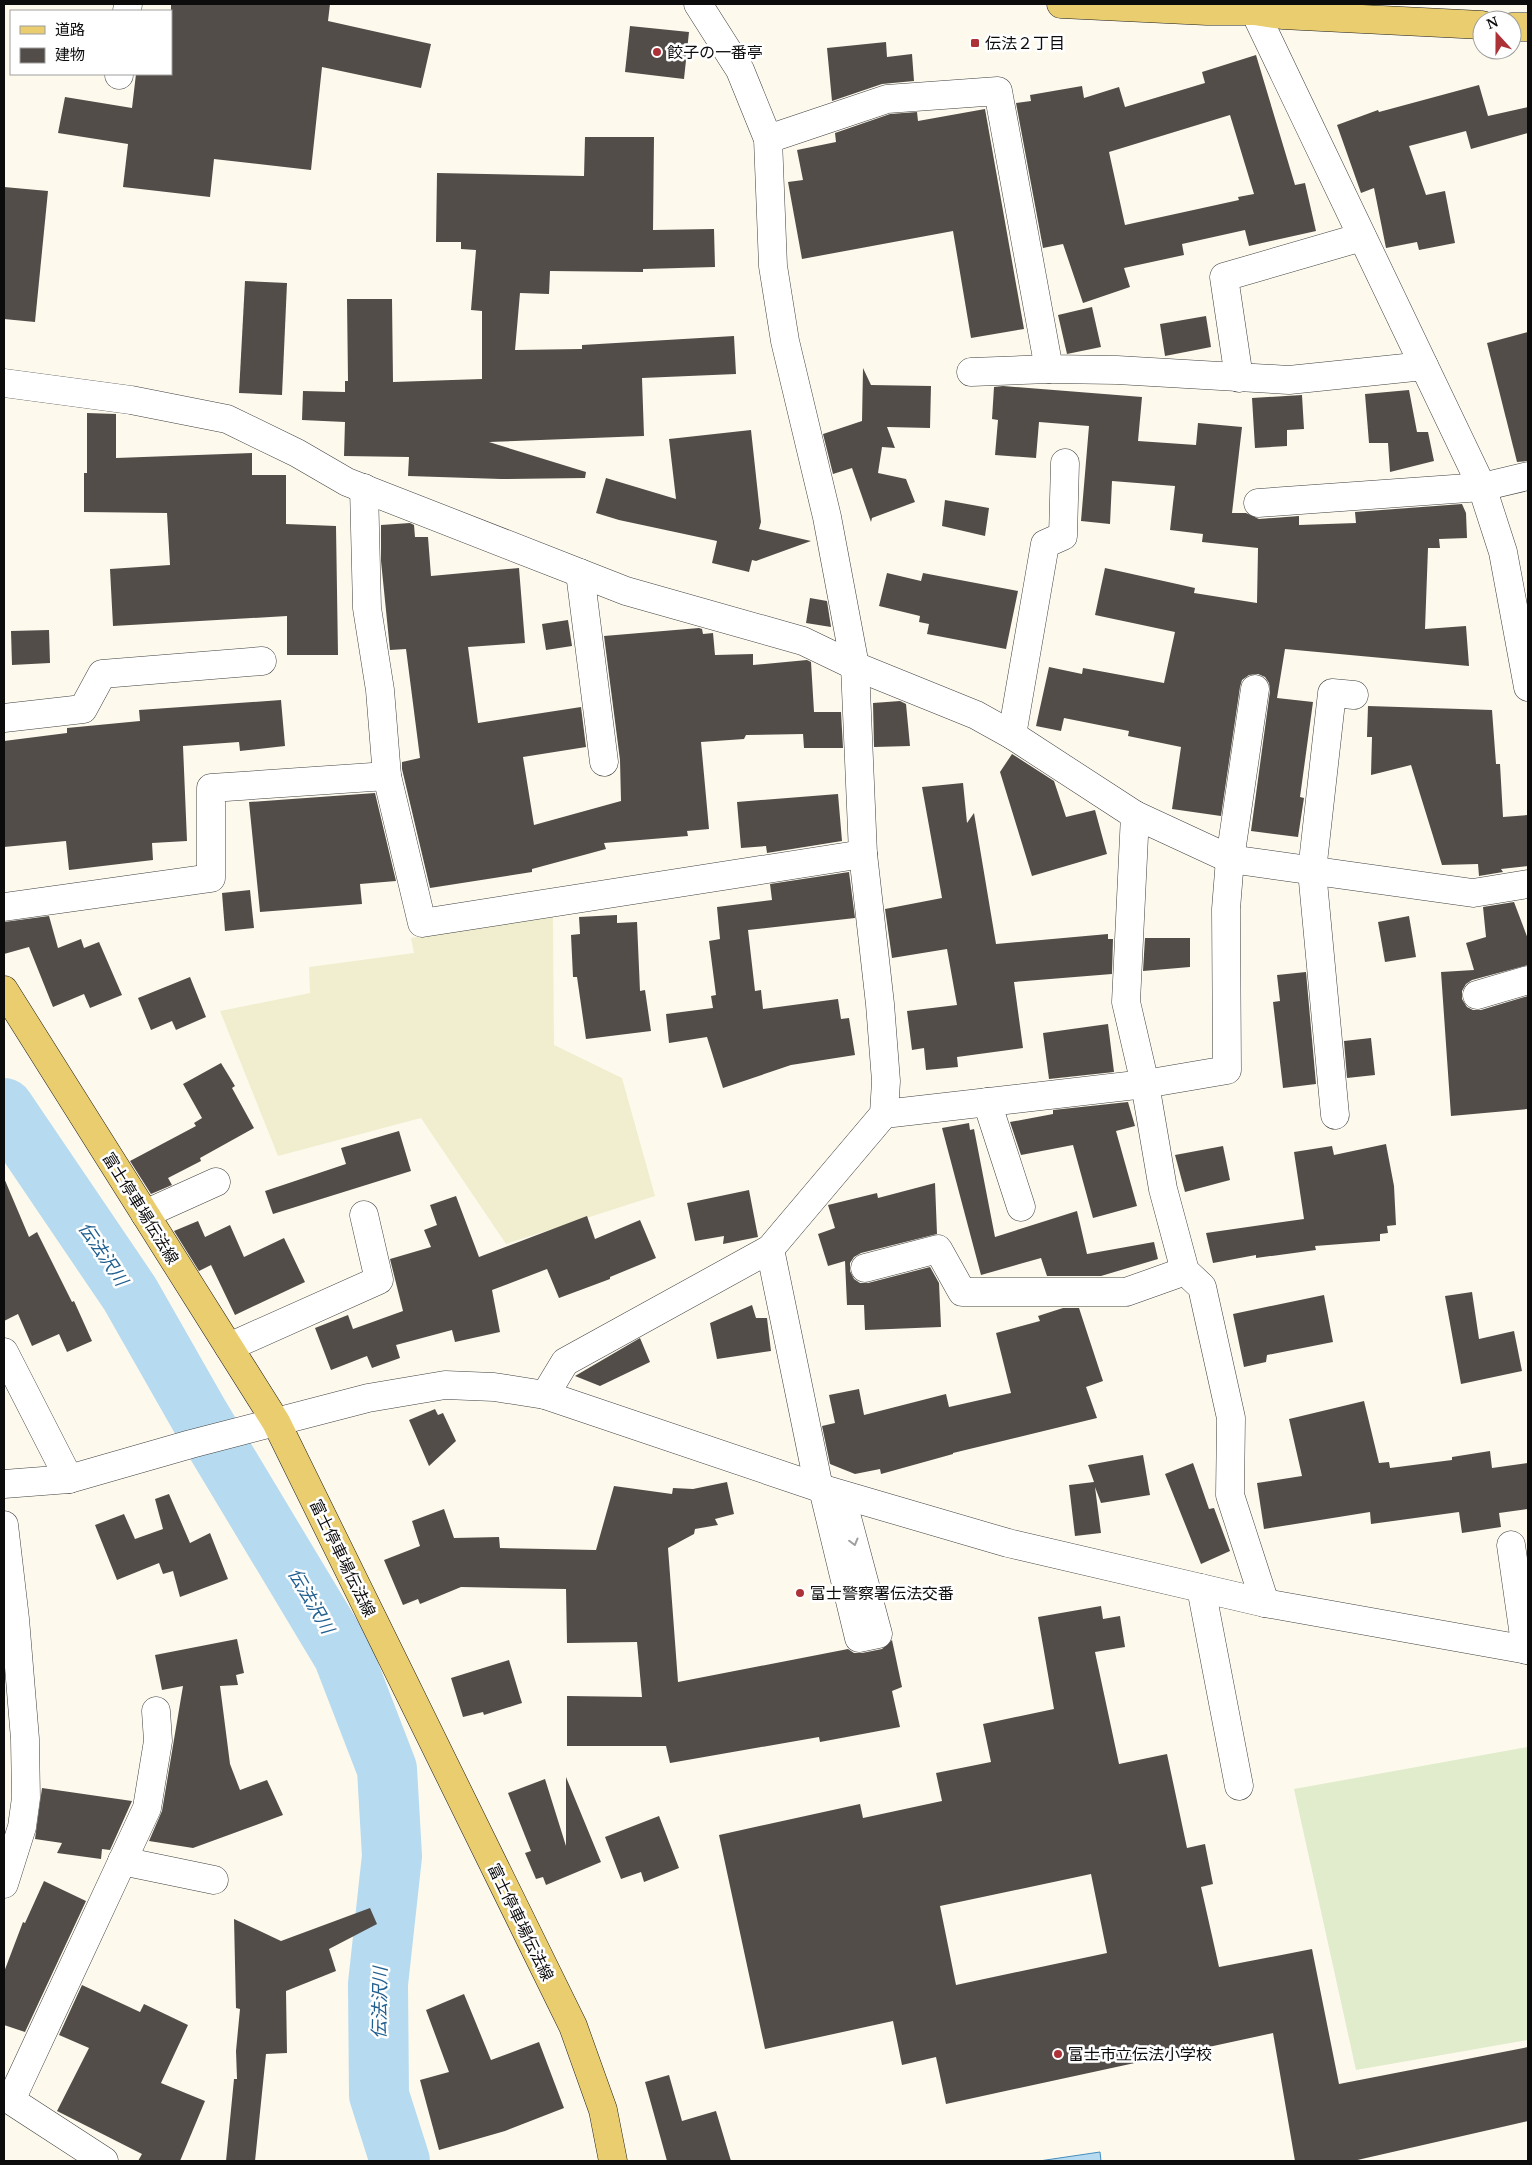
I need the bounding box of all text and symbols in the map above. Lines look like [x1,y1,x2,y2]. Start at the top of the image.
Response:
legend [10,10,172,75]
north arrow [1472,10,1522,60]
text: N [1484,12,1501,33]
text: 道路 [55,19,85,39]
place label: 伝法２丁目 [985,32,1065,54]
marker: 伝法２丁目 [969,37,981,49]
place label: 餃子の一番亭 [667,41,763,63]
text: 建物 [55,44,85,64]
marker: 餃子の一番亭 [651,46,663,58]
street label: 富士停車場伝法線 [98,1148,184,1268]
water label: 伝法沢川 [74,1217,135,1292]
street label: 富士停車場伝法線 [305,1496,381,1620]
one-way arrow [848,1538,859,1547]
water label: 伝法沢川 [283,1563,341,1639]
place label: 富士警察署伝法交番 [810,1582,954,1604]
marker: 富士警察署伝法交番 [794,1587,806,1599]
street label: 富士停車場伝法線 [483,1860,559,1984]
water label: 伝法沢川 [366,1965,392,2039]
place label: 富士市立伝法小学校 [1068,2043,1212,2065]
marker: 富士市立伝法小学校 [1052,2048,1064,2060]

